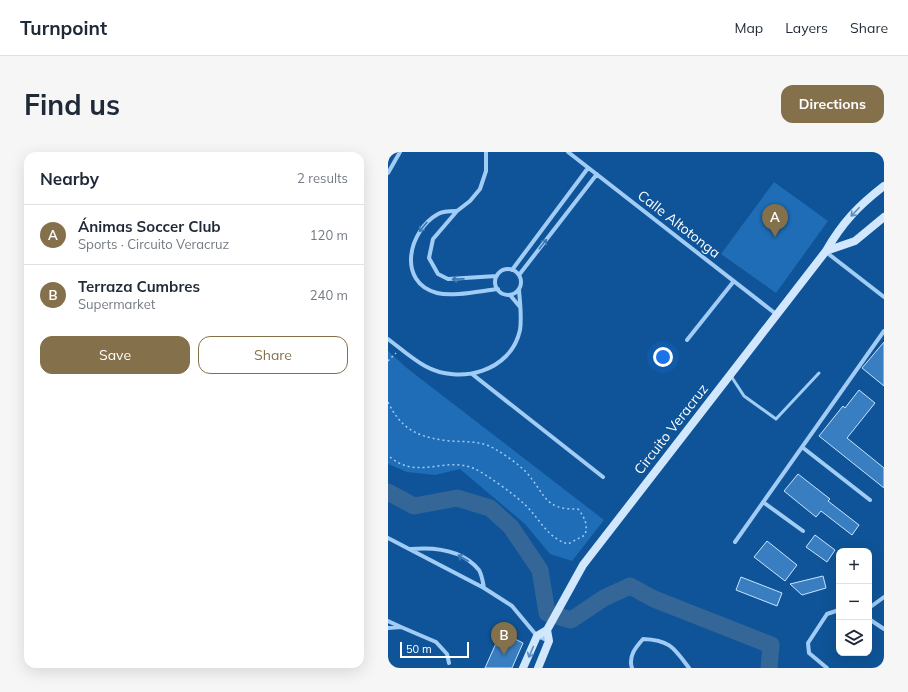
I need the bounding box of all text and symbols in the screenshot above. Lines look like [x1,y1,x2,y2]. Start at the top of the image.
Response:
text: Turnpoint [20,16,107,40]
text: Map [734,19,763,37]
text: Layers [785,19,828,37]
text: Share [850,19,888,37]
button: Directions [781,85,884,123]
text: Find us [24,87,120,122]
text: Nearby [40,168,99,189]
text: 2 results [297,170,348,186]
street label: Calle Altotonga [634,186,724,262]
pin: A [762,204,788,237]
one-way arrow [850,207,860,217]
text: Ánimas Soccer Club [78,217,221,236]
one-way arrow [419,222,428,232]
text: A [48,227,58,243]
text: 120 m [310,227,348,243]
text: Sports · Circuito Veracruz [78,236,229,252]
one-way arrow [539,238,547,249]
one-way arrow [452,275,465,283]
text: Terraza Cumbres [78,277,200,296]
text: B [49,287,57,303]
text: 240 m [310,287,348,303]
text: Supermarket [78,296,155,312]
button: Save [40,336,190,374]
button: Share [198,336,348,374]
your location [653,347,673,367]
street label: Circuito Veracruz [630,380,712,478]
map controls [836,548,872,656]
button: + [836,548,872,584]
one-way arrow [457,553,469,561]
button: − [836,584,872,620]
button: layers [836,620,872,656]
pin: B [491,622,517,655]
scale bar [400,640,469,659]
text: 50 m [406,642,432,656]
one-way arrow [526,646,534,658]

